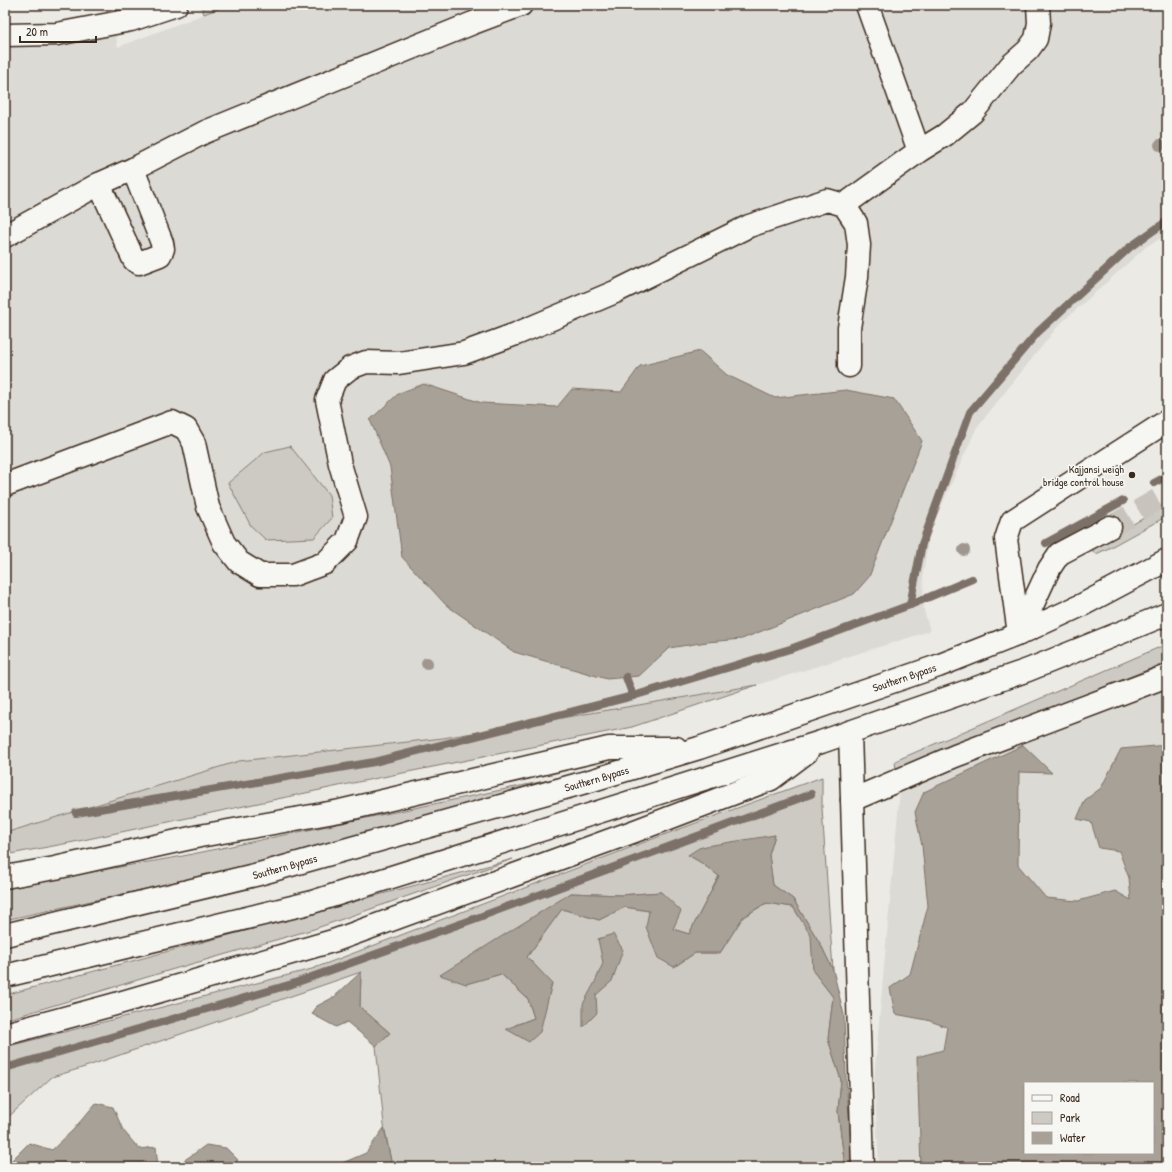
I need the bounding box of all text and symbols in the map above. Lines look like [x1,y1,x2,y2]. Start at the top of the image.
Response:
scale bar [20,18,96,44]
text: 20 m [26,23,48,40]
place label: Kajjansi weigh bridge control house [1043,462,1125,489]
marker: Kajjansi weigh bridge control house [1127,470,1137,480]
street label: Southern Bypass [871,660,938,695]
street label: Southern Bypass [563,763,630,795]
street label: Southern Bypass [251,851,319,882]
legend [1024,1082,1154,1154]
text: Road [1060,1089,1080,1106]
text: Park [1060,1109,1080,1126]
text: Water [1060,1129,1086,1146]

